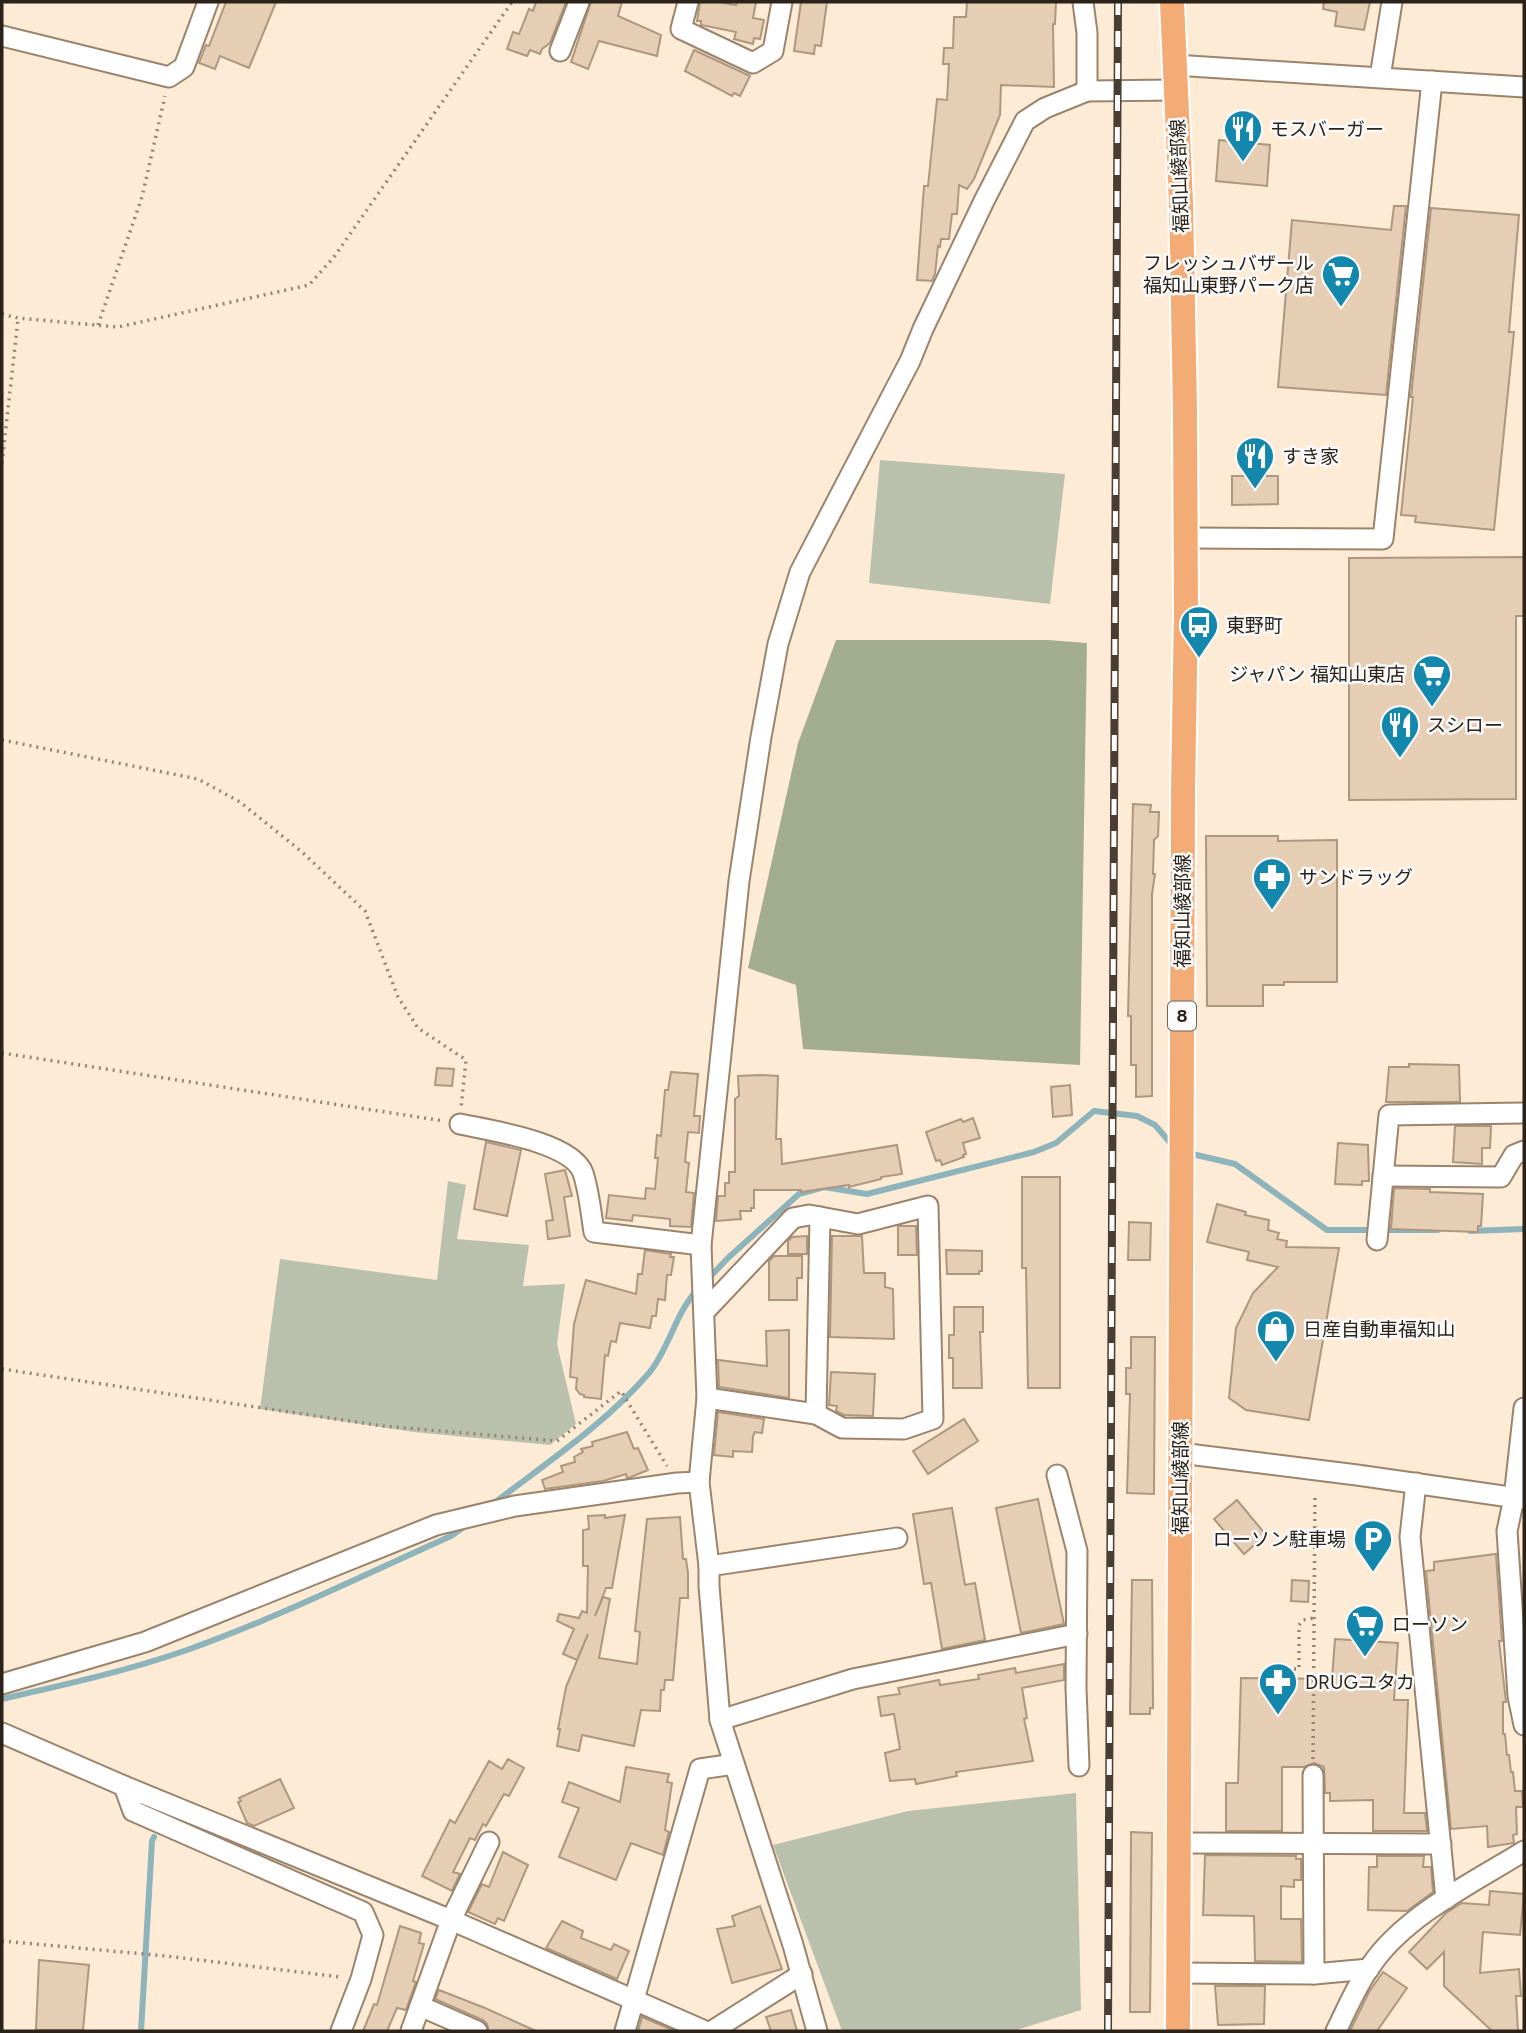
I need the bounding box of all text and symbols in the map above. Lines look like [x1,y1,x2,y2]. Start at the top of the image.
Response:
restaurant icon: モスバーガー [1222,108,1264,163]
place label: モスバーガー [1270,118,1384,141]
street label: 福知山綾部線 [1166,119,1193,233]
place label: フレッシュバザール 福知山東野パーク店 [1143,252,1314,297]
supermarket icon: フレッシュバザール 福知山東野パーク店 [1320,253,1362,308]
restaurant icon: すき家 [1234,435,1276,490]
place label: すき家 [1282,445,1339,468]
bus stop icon: 東野町 [1178,604,1220,659]
place label: 東野町 [1226,614,1283,637]
supermarket icon: ジャパン 福知山東店 [1411,653,1453,708]
place label: ジャパン 福知山東店 [1229,663,1405,686]
restaurant icon: スシロー [1379,704,1421,759]
place label: スシロー [1427,714,1503,737]
street label: 福知山綾部線 [1171,854,1194,968]
pharmacy icon: サンドラッグ [1251,856,1293,911]
place label: サンドラッグ [1299,866,1413,889]
road number: 8 [1168,1001,1196,1030]
shop icon: 日産自動車福知山 [1255,1308,1297,1363]
place label: 日産自動車福知山 [1303,1318,1455,1341]
street label: 福知山綾部線 [1169,1421,1192,1535]
parking icon: ローソン駐車場 [1352,1518,1394,1573]
place label: ローソン駐車場 [1213,1528,1346,1551]
supermarket icon: ローソン [1344,1603,1386,1658]
place label: ローソン [1392,1613,1468,1636]
pharmacy icon: DRUGユタカ [1257,1661,1299,1716]
place label: DRUGユタカ [1305,1671,1415,1694]

